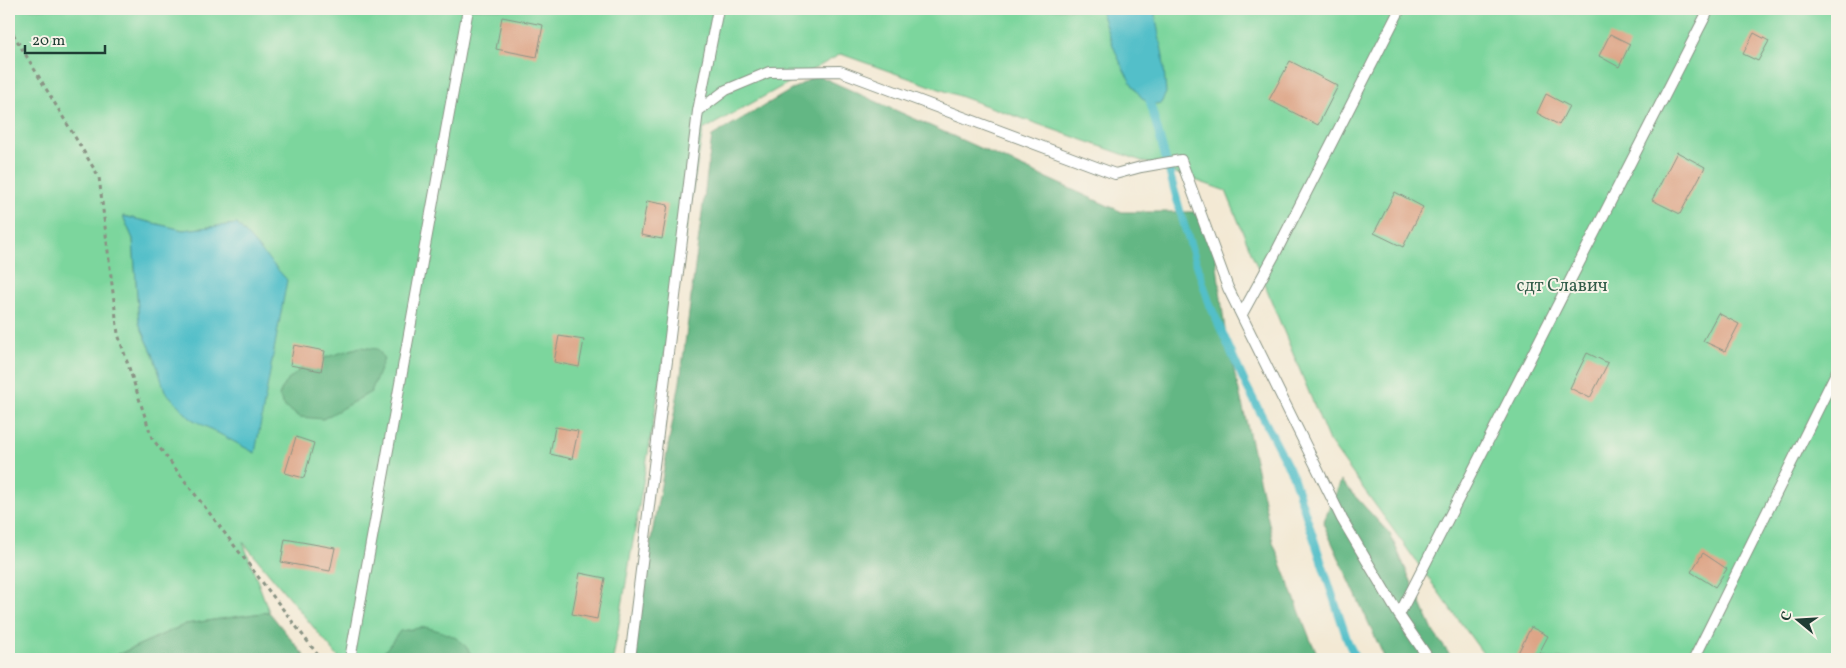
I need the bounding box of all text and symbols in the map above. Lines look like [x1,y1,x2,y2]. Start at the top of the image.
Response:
scale bar [25,22,105,54]
text: 20 m [32,31,65,52]
park label: сдт Славич [1516,274,1608,299]
north arrow [1774,596,1824,646]
text: С [1777,609,1797,624]

